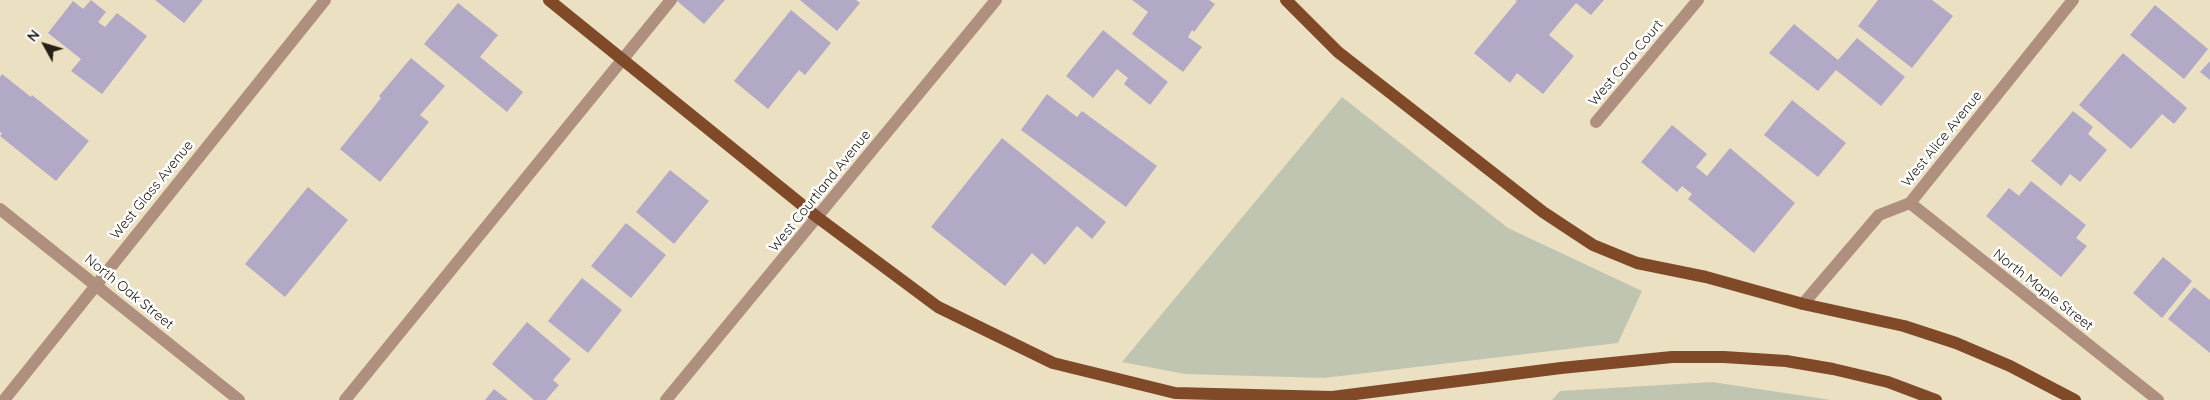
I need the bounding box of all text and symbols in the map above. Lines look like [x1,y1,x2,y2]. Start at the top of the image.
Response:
street label: West Cora Court [1585,17,1667,109]
north arrow [20,20,70,70]
text: N [23,26,44,45]
street label: West Alice Avenue [1898,88,1986,190]
street label: West Courtland Avenue [766,127,874,255]
street label: West Glass Avenue [107,137,197,243]
street label: North Maple Street [1990,246,2096,334]
street label: North Oak Street [81,251,177,333]

